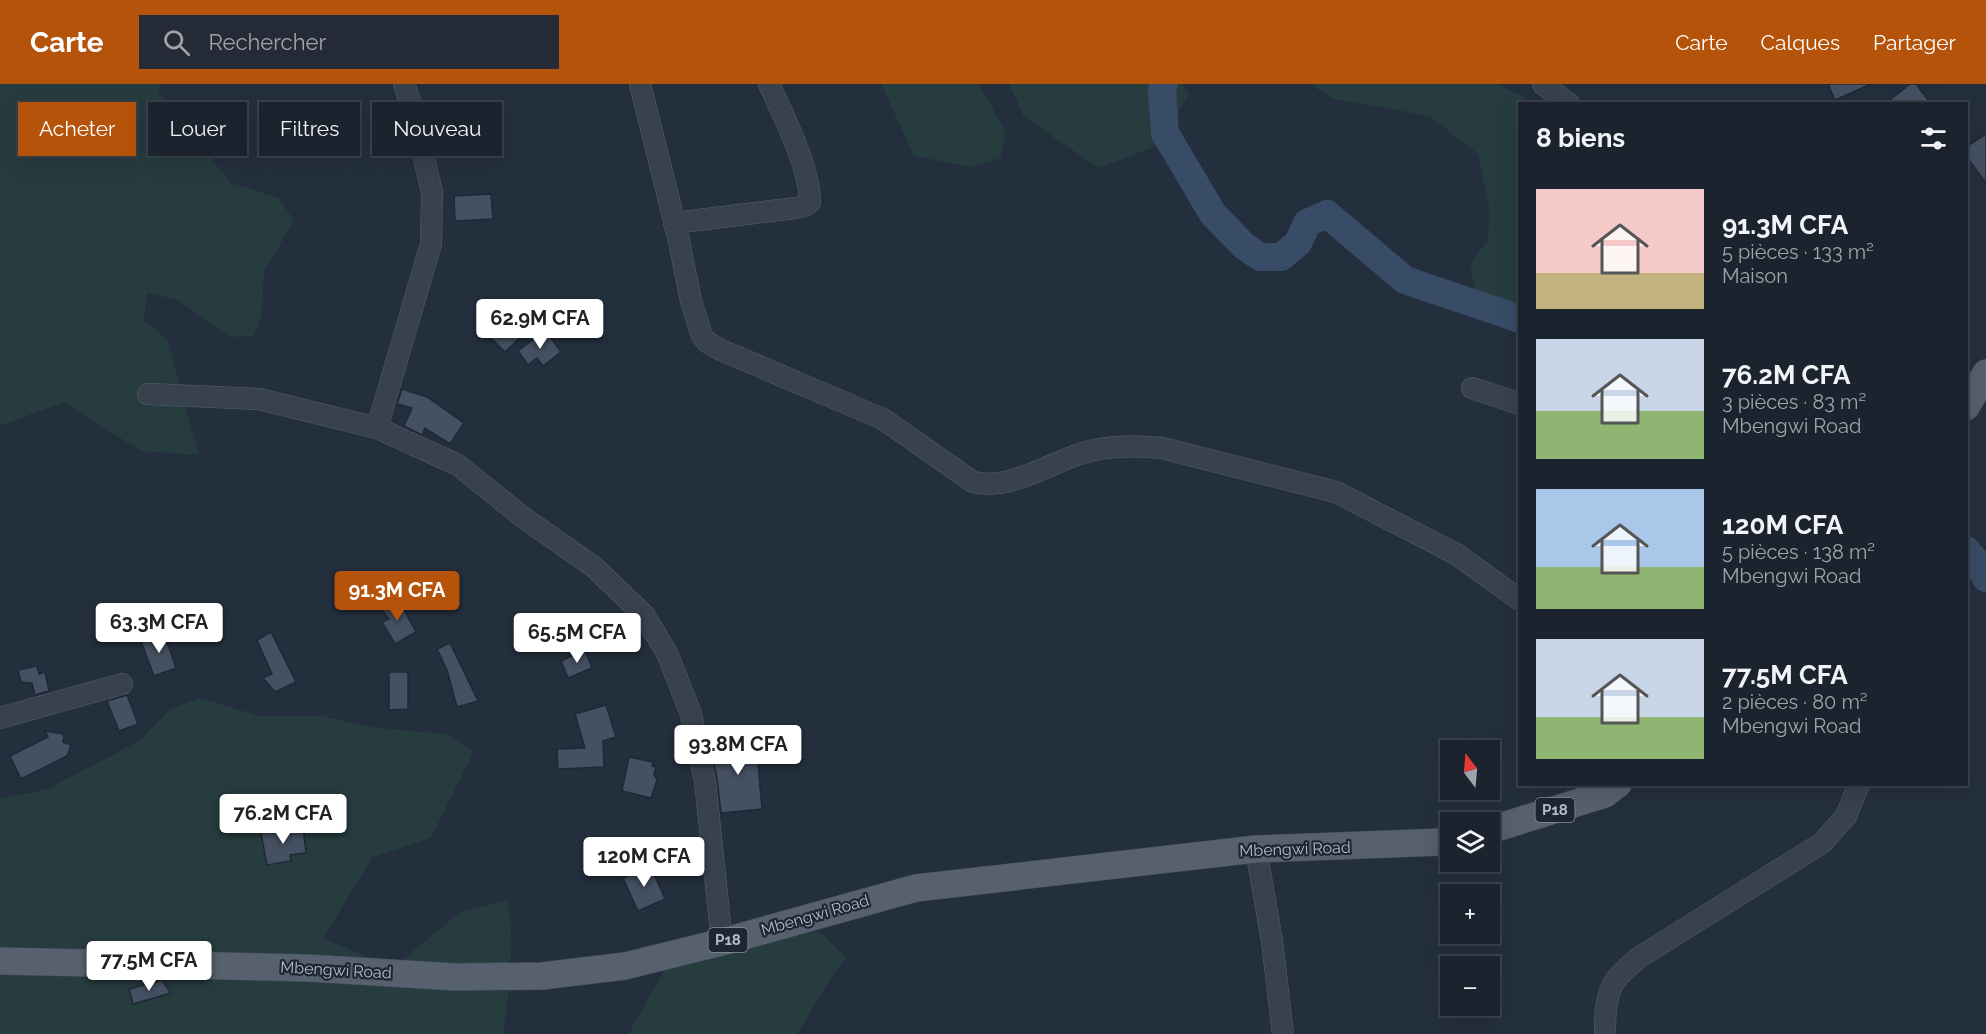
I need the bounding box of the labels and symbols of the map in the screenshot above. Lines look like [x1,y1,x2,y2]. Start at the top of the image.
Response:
pin: 62.9M CFA [471,299,609,350]
pin: 91.3M CFA [328,571,466,622]
pin: 63.3M CFA [90,603,228,654]
pin: 65.5M CFA [508,613,646,664]
pin: 93.8M CFA [669,725,807,776]
north arrow [1440,740,1500,800]
pin: 76.2M CFA [214,794,352,845]
road number: P18 [1536,798,1574,822]
pin: 120M CFA [582,837,706,888]
street label: Mbengwi Road [1239,838,1351,860]
street label: Mbengwi Road [759,890,871,939]
road number: P18 [708,928,748,952]
pin: 77.5M CFA [80,941,218,992]
street label: Mbengwi Road [280,958,392,982]

